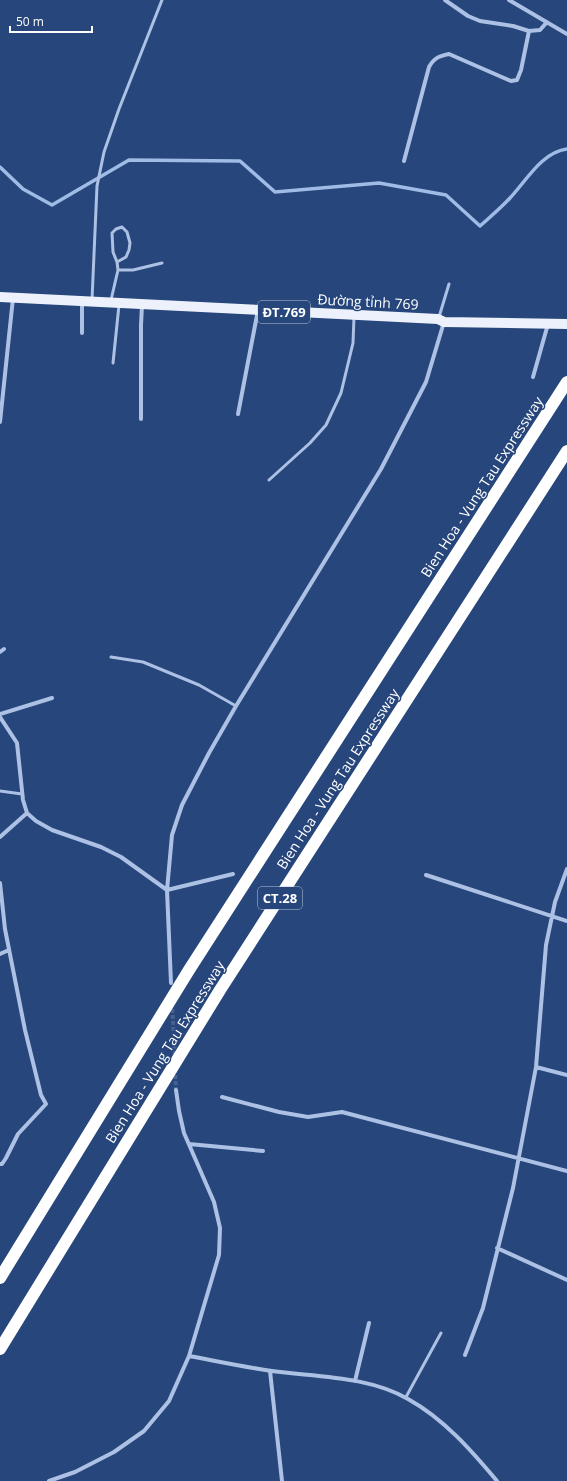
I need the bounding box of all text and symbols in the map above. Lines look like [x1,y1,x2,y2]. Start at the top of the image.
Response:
scale bar [10,8,92,34]
text: 50 m [16,13,44,30]
street label: Đường tỉnh 769 [317,289,419,314]
road number: ĐT.769 [258,301,310,323]
street label: Bien Hoa - Vung Tau Expressway [416,392,548,581]
street label: Bien Hoa - Vung Tau Expressway [272,684,404,873]
road number: CT.28 [258,887,302,909]
street label: Bien Hoa - Vung Tau Expressway [100,956,229,1147]

